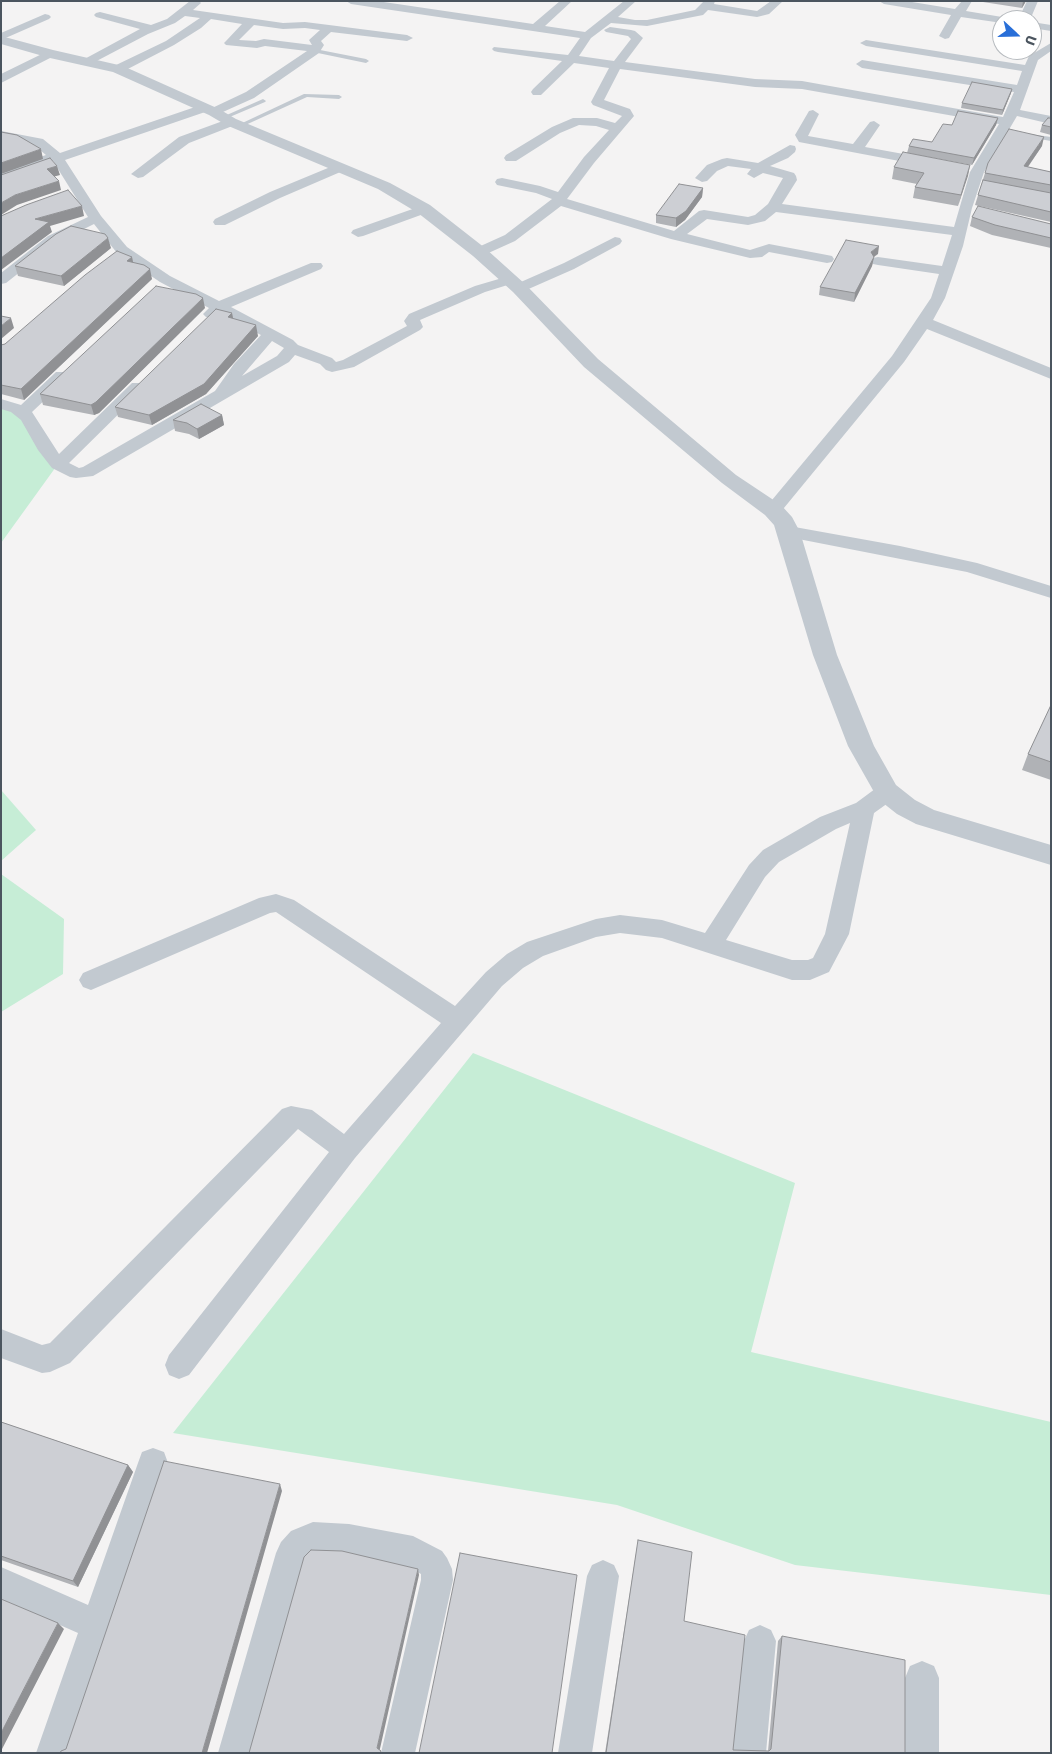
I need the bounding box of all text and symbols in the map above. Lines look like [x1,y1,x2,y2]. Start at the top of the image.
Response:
north arrow [992,10,1042,60]
text: U [1021,33,1040,48]

